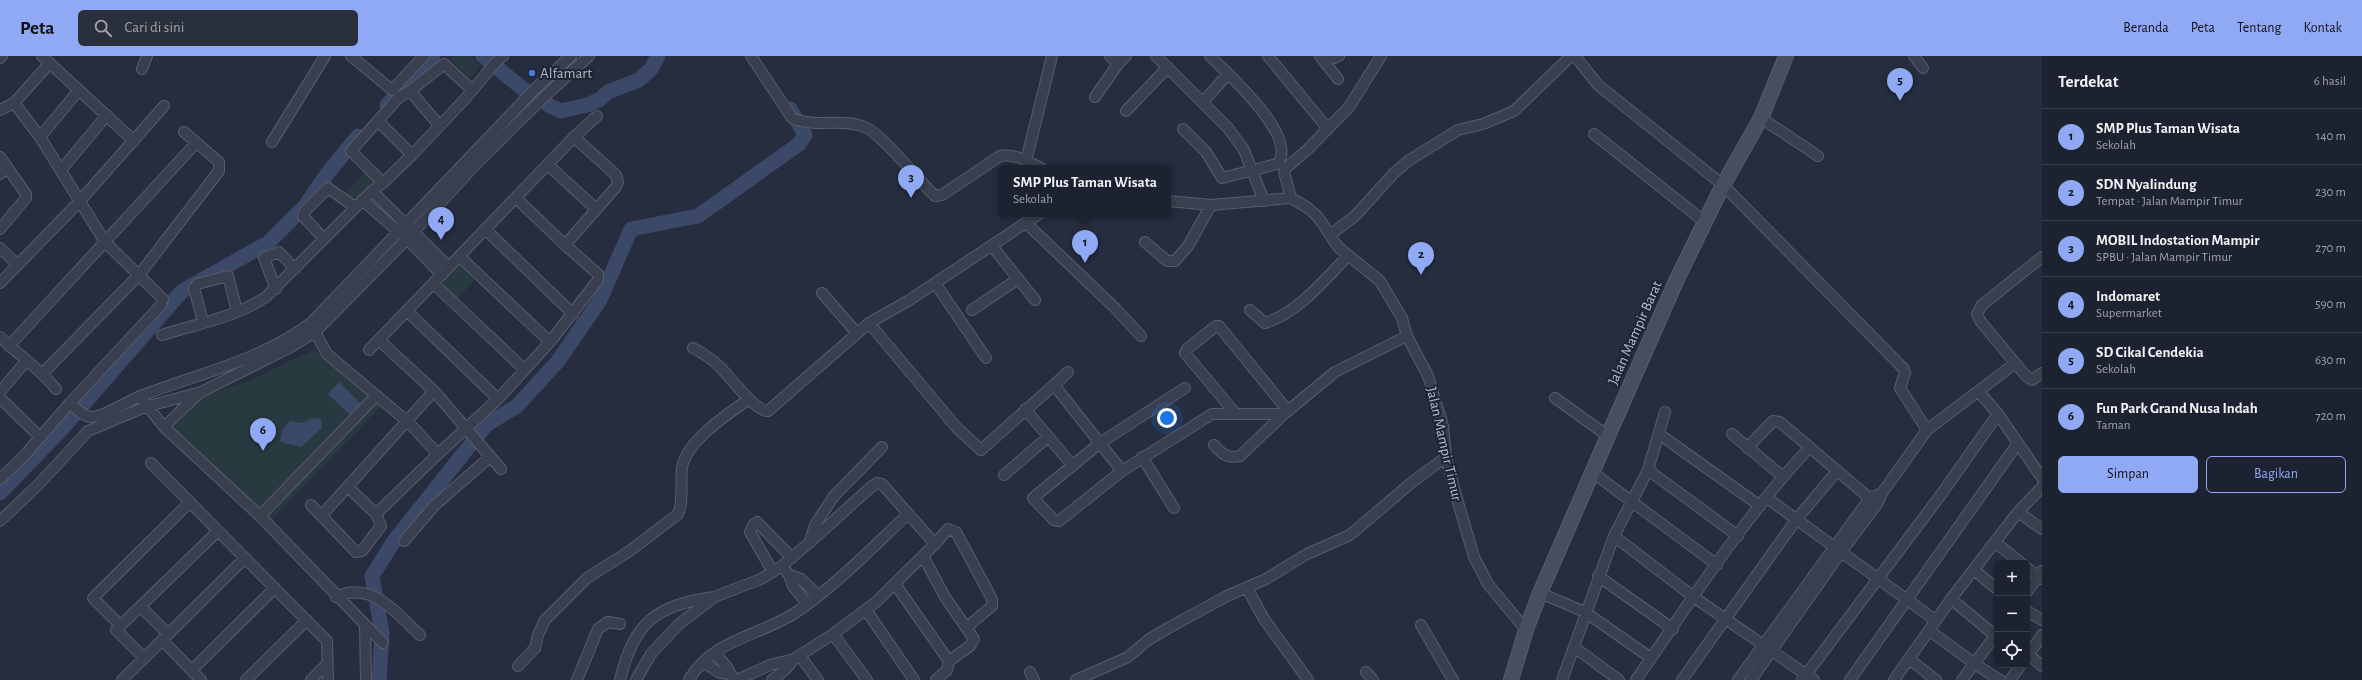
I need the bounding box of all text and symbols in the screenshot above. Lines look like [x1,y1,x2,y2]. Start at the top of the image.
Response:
search box [78,10,358,46]
icon: search [92,17,114,39]
text: Peta [20,19,54,38]
text: Cari di sini [124,20,184,35]
text: Beranda [2123,21,2169,35]
text: Peta [2191,21,2215,35]
text: Tentang [2237,21,2281,35]
text: Kontak [2303,21,2342,35]
place label: Alfamart [540,66,592,81]
marker: Alfamart [527,68,537,78]
pin: 5 [1887,68,1913,101]
text: Terdekat [2058,73,2118,90]
text: 6 hasil [2314,75,2346,88]
text: SMP Plus Taman Wisata [2096,121,2240,136]
text: 1 [2069,130,2073,143]
text: 140 m [2316,130,2346,143]
text: Sekolah [2096,139,2136,152]
pin: 3 [898,165,924,198]
popup [999,165,1171,217]
text: SMP Plus Taman Wisata [1013,175,1157,190]
text: SDN Nyalindung [2096,177,2197,192]
text: 2 [2068,186,2074,199]
text: 230 m [2315,186,2346,199]
text: Sekolah [1013,193,1053,206]
text: Tempat · Jalan Mampir Timur [2096,195,2243,208]
pin: 4 [428,207,454,240]
pin: 1 [1072,230,1098,263]
text: MOBIL Indostation Mampir [2096,233,2259,248]
pin: 2 [1408,242,1434,275]
text: 3 [2068,242,2074,255]
text: 270 m [2315,242,2346,255]
text: SPBU · Jalan Mampir Timur [2096,251,2232,264]
street label: Jalan Mampir Barat [1605,278,1665,387]
text: Indomaret [2096,289,2160,304]
text: 4 [2068,298,2074,311]
text: 590 m [2315,298,2346,311]
text: Supermarket [2096,307,2162,320]
text: SD Cikal Cendekia [2096,345,2204,360]
text: 5 [2068,354,2074,367]
text: 630 m [2315,354,2346,367]
text: Sekolah [2096,363,2136,376]
street label: Jalan Mampir Timur [1424,386,1464,503]
text: Fun Park Grand Nusa Indah [2096,401,2258,416]
your location [1157,408,1177,428]
text: 6 [2068,410,2074,423]
text: 720 m [2315,410,2346,423]
pin: 6 [250,418,276,451]
text: Taman [2096,419,2130,432]
button: Simpan [2058,456,2198,493]
button: Bagikan [2206,456,2346,493]
map controls [1994,560,2030,668]
button: + [1994,560,2030,596]
button: − [1994,596,2030,632]
button: locate [1994,632,2030,668]

